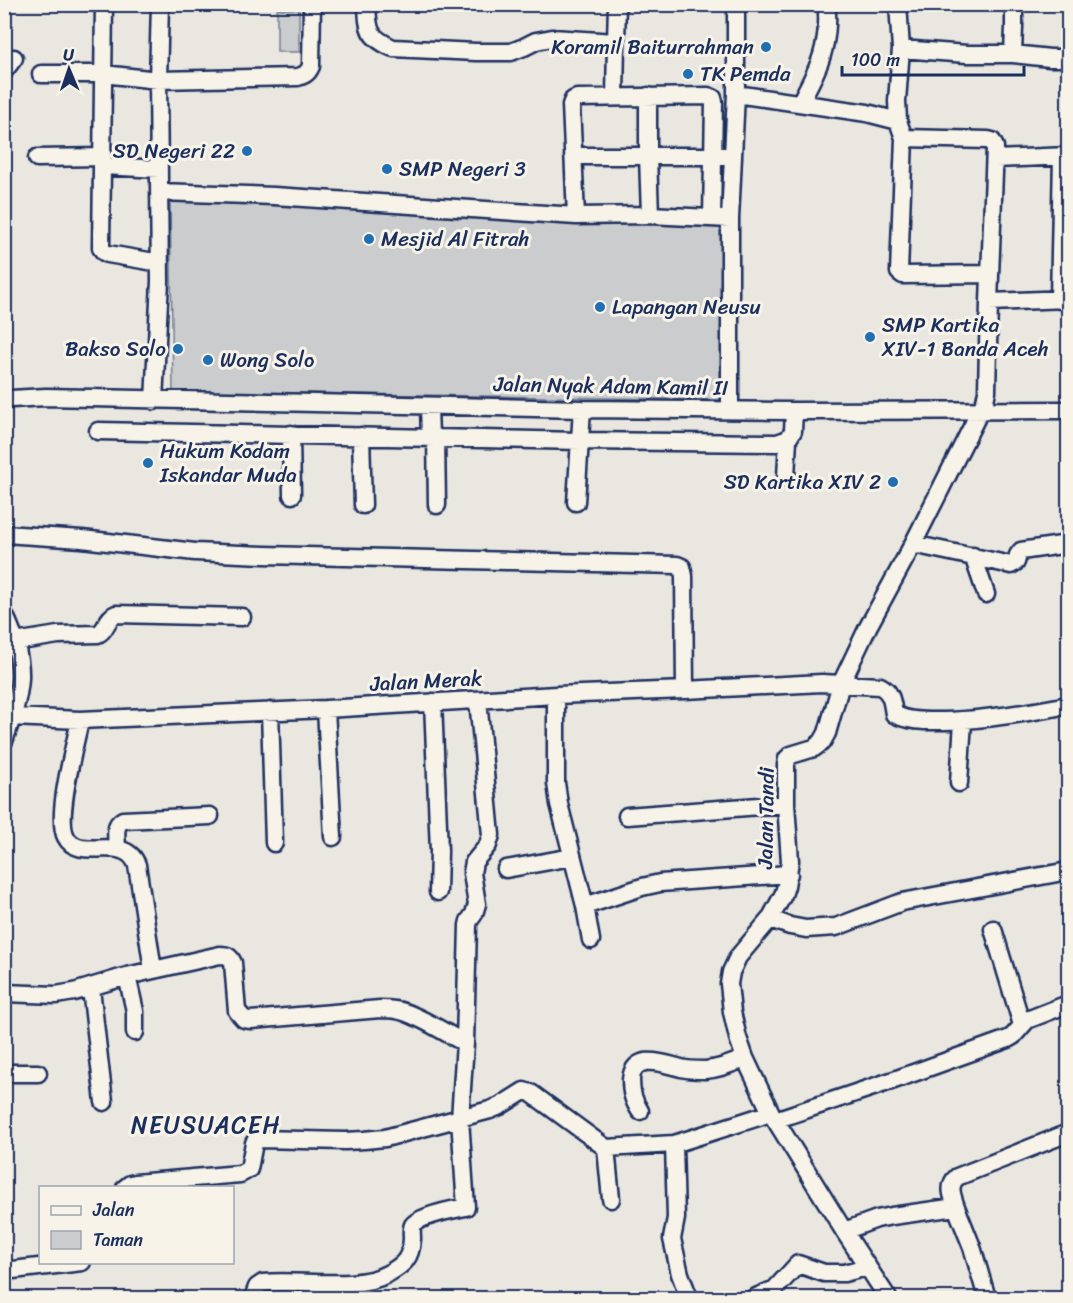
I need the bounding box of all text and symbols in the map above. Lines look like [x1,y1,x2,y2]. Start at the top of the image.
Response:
place label: Koramil Baiturrahman [551,28,754,66]
north arrow [39,39,99,99]
scale bar [842,39,1024,77]
text: U [63,40,76,69]
marker: Koramil Baiturrahman [759,40,773,54]
text: 100 m [851,44,900,76]
place label: TK Pemda [700,55,791,93]
marker: TK Pemda [681,67,695,81]
place label: SD Negeri 22 [113,132,235,170]
marker: SD Negeri 22 [240,144,254,158]
place label: SMP Negeri 3 [399,150,526,188]
marker: SMP Negeri 3 [380,162,394,176]
place label: Mesjid Al Fitrah [381,220,530,258]
marker: Mesjid Al Fitrah [362,232,376,246]
place label: Lapangan Neusu [612,288,761,326]
marker: Lapangan Neusu [593,300,607,314]
place label: SMP Kartika XIV-1 Banda Aceh [881,306,1049,368]
place label: Bakso Solo [65,330,166,368]
marker: SMP Kartika XIV-1 Banda Aceh [863,330,877,344]
place label: Wong Solo [220,341,314,379]
marker: Bakso Solo [171,342,185,356]
marker: Wong Solo [201,353,215,367]
street label: Jalan Nyak Adam Kamil II [492,365,729,407]
place label: Hukum Kodam Iskandar Muda [159,432,297,494]
marker: Hukum Kodam Iskandar Muda [141,456,155,470]
place label: SD Kartika XIV 2 [724,463,881,501]
marker: SD Kartika XIV 2 [886,475,900,489]
street label: Jalan Merak [368,659,484,703]
street label: Jalan Tandi [746,766,786,870]
district label: NEUSUACEH [131,1104,281,1146]
legend [39,1186,234,1264]
text: Jalan [92,1194,135,1226]
text: Taman [93,1224,143,1256]

